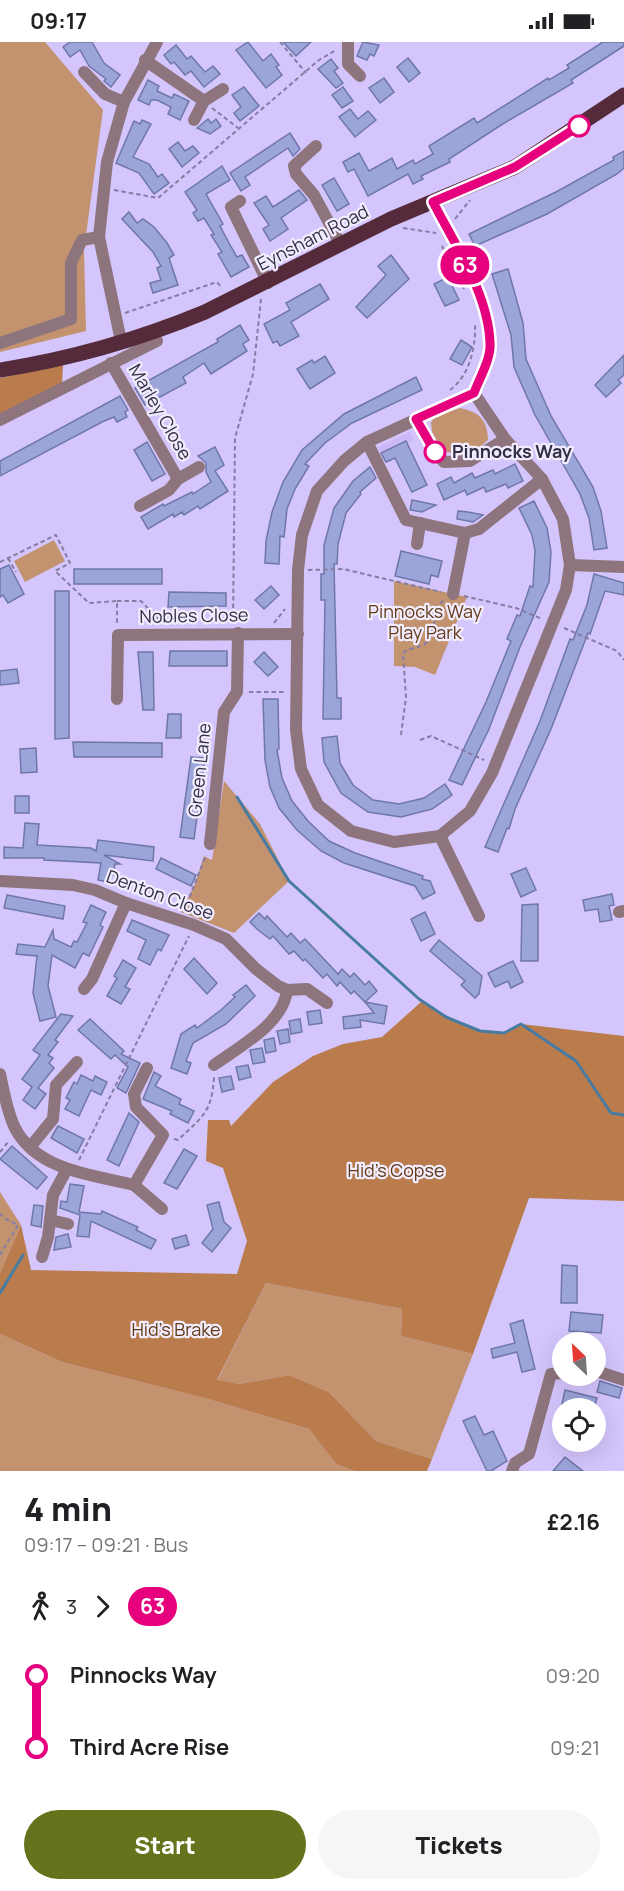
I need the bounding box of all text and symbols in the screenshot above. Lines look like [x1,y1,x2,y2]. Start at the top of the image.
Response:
text: 09:17 [30,6,87,36]
unlabelled marker [568,115,590,137]
street label: Eynsham Road [253,199,372,276]
line badge: 63 [438,246,492,284]
text: 63 [452,251,478,279]
street label: Marley Close [124,359,198,464]
place label: Pinnocks Way [452,439,572,463]
marker: Pinnocks Way [424,441,446,463]
park label: Pinnocks Way Play Park [368,599,482,644]
street label: Nobles Close [139,602,249,628]
street label: Green Lane [182,722,216,818]
street label: Denton Close [103,864,217,925]
park label: Hid's Copse [348,1158,444,1182]
park label: Hid's Brake [131,1317,221,1341]
north arrow [552,1332,606,1386]
map controls [552,1332,606,1452]
button: locate [552,1398,606,1452]
text: 4 min [24,1486,112,1531]
text: £2.16 [547,1507,600,1537]
text: 09:17 – 09:21 · Bus [24,1531,188,1558]
icon: walk [24,1590,57,1623]
icon: forward [86,1590,119,1623]
text: 63 [140,1592,165,1620]
text: 3 [66,1593,77,1620]
text: Pinnocks Way [70,1660,217,1690]
text: 09:20 [546,1662,600,1689]
text: Third Acre Rise [70,1732,229,1762]
text: 09:21 [550,1734,600,1761]
button: Start [24,1810,306,1879]
button: Tickets [318,1810,600,1879]

